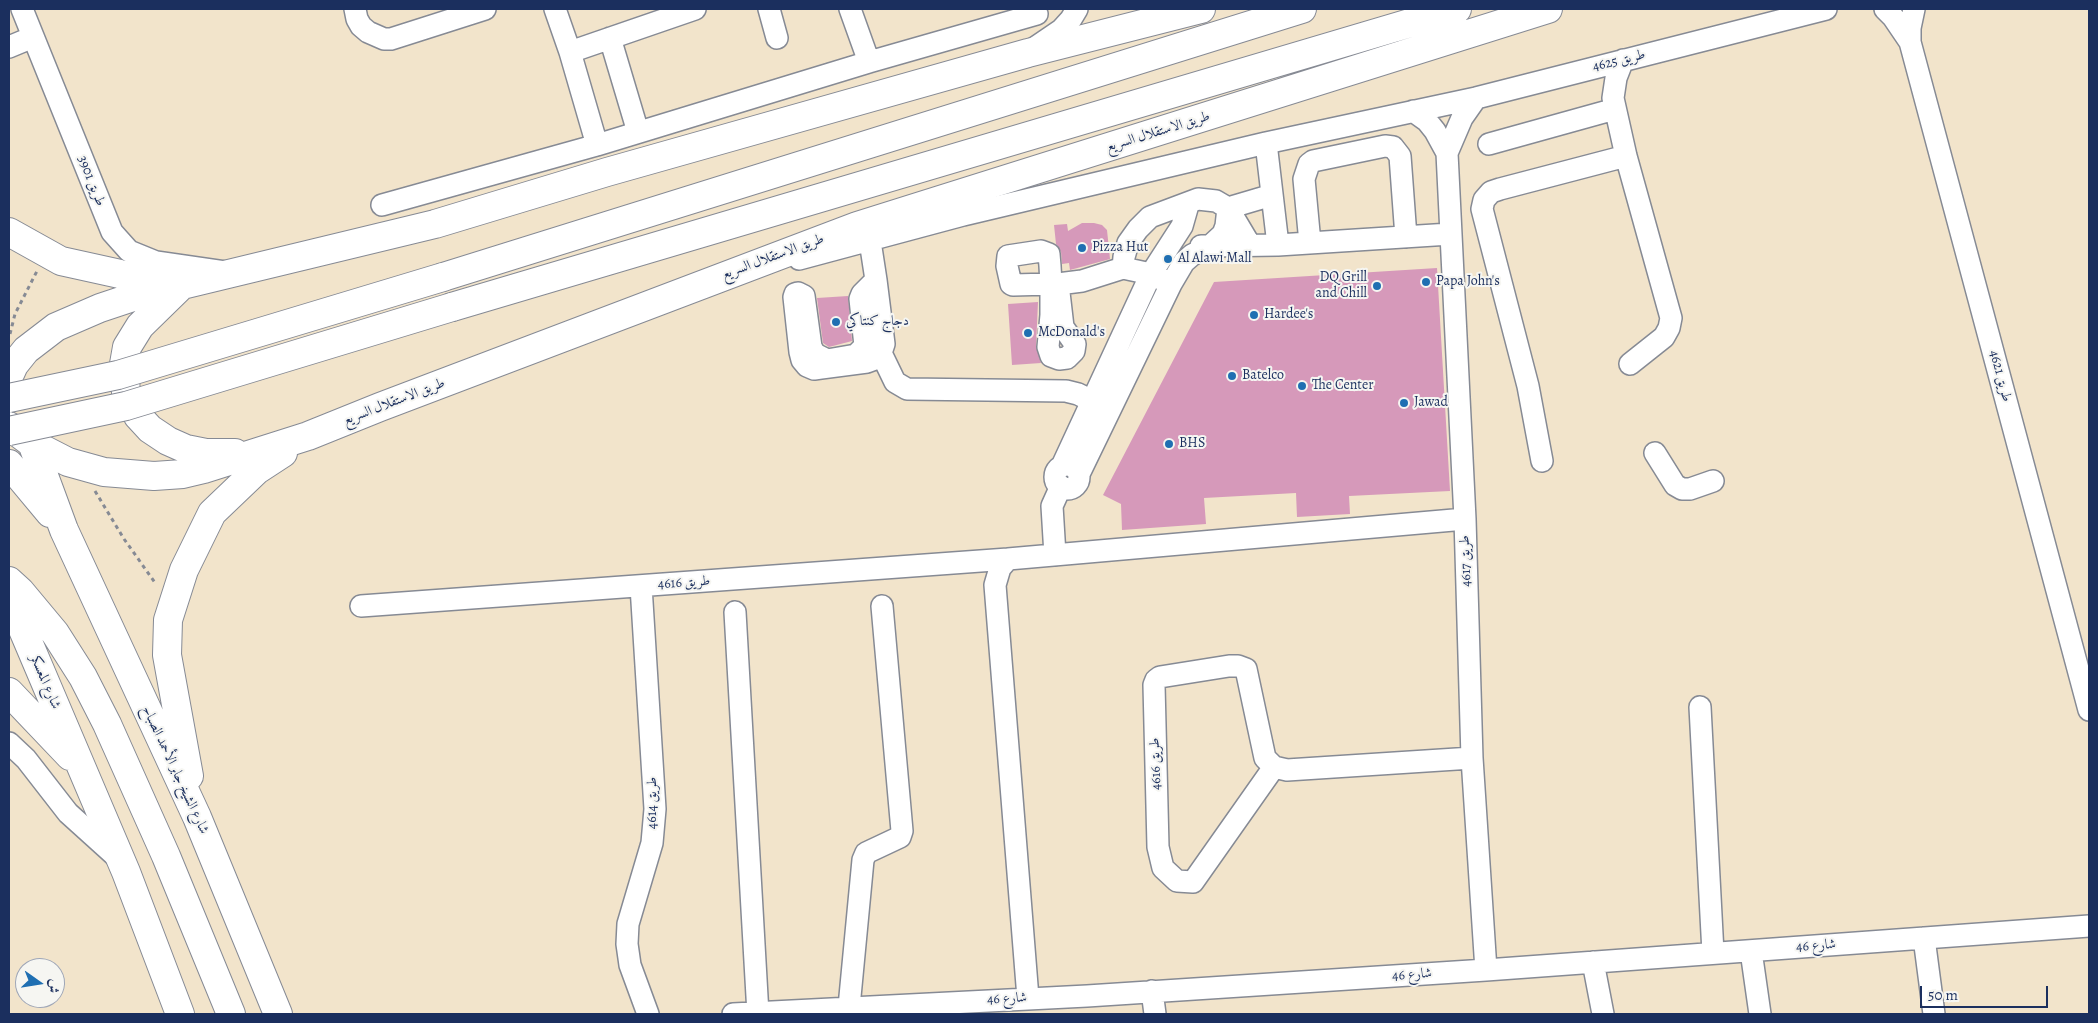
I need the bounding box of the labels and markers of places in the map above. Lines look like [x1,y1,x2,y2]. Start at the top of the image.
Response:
place label: Pizza Hut [1092,240,1148,256]
marker: Pizza Hut [1076,242,1088,254]
place label: Al Alawi Mall [1178,251,1251,267]
marker: Al Alawi Mall [1162,253,1174,265]
place label: DQ Grill and Chill [1315,270,1367,302]
place label: Papa John's [1436,274,1500,290]
marker: Papa John's [1420,276,1432,288]
marker: DQ Grill and Chill [1371,280,1383,292]
place label: Hardee's [1264,307,1313,323]
marker: Hardee's [1248,309,1260,321]
place label: دجاج كنتاكي [846,314,909,330]
marker: دجاج كنتاكي [830,316,842,328]
place label: McDonald's [1038,325,1105,341]
marker: McDonald's [1022,327,1034,339]
place label: Batelco [1242,368,1284,384]
marker: Batelco [1226,370,1238,382]
place label: The Center [1312,378,1374,394]
marker: The Center [1296,380,1308,392]
place label: Jawad [1414,395,1448,411]
marker: Jawad [1398,397,1410,409]
place label: BHS [1179,436,1205,452]
marker: BHS [1163,438,1175,450]

